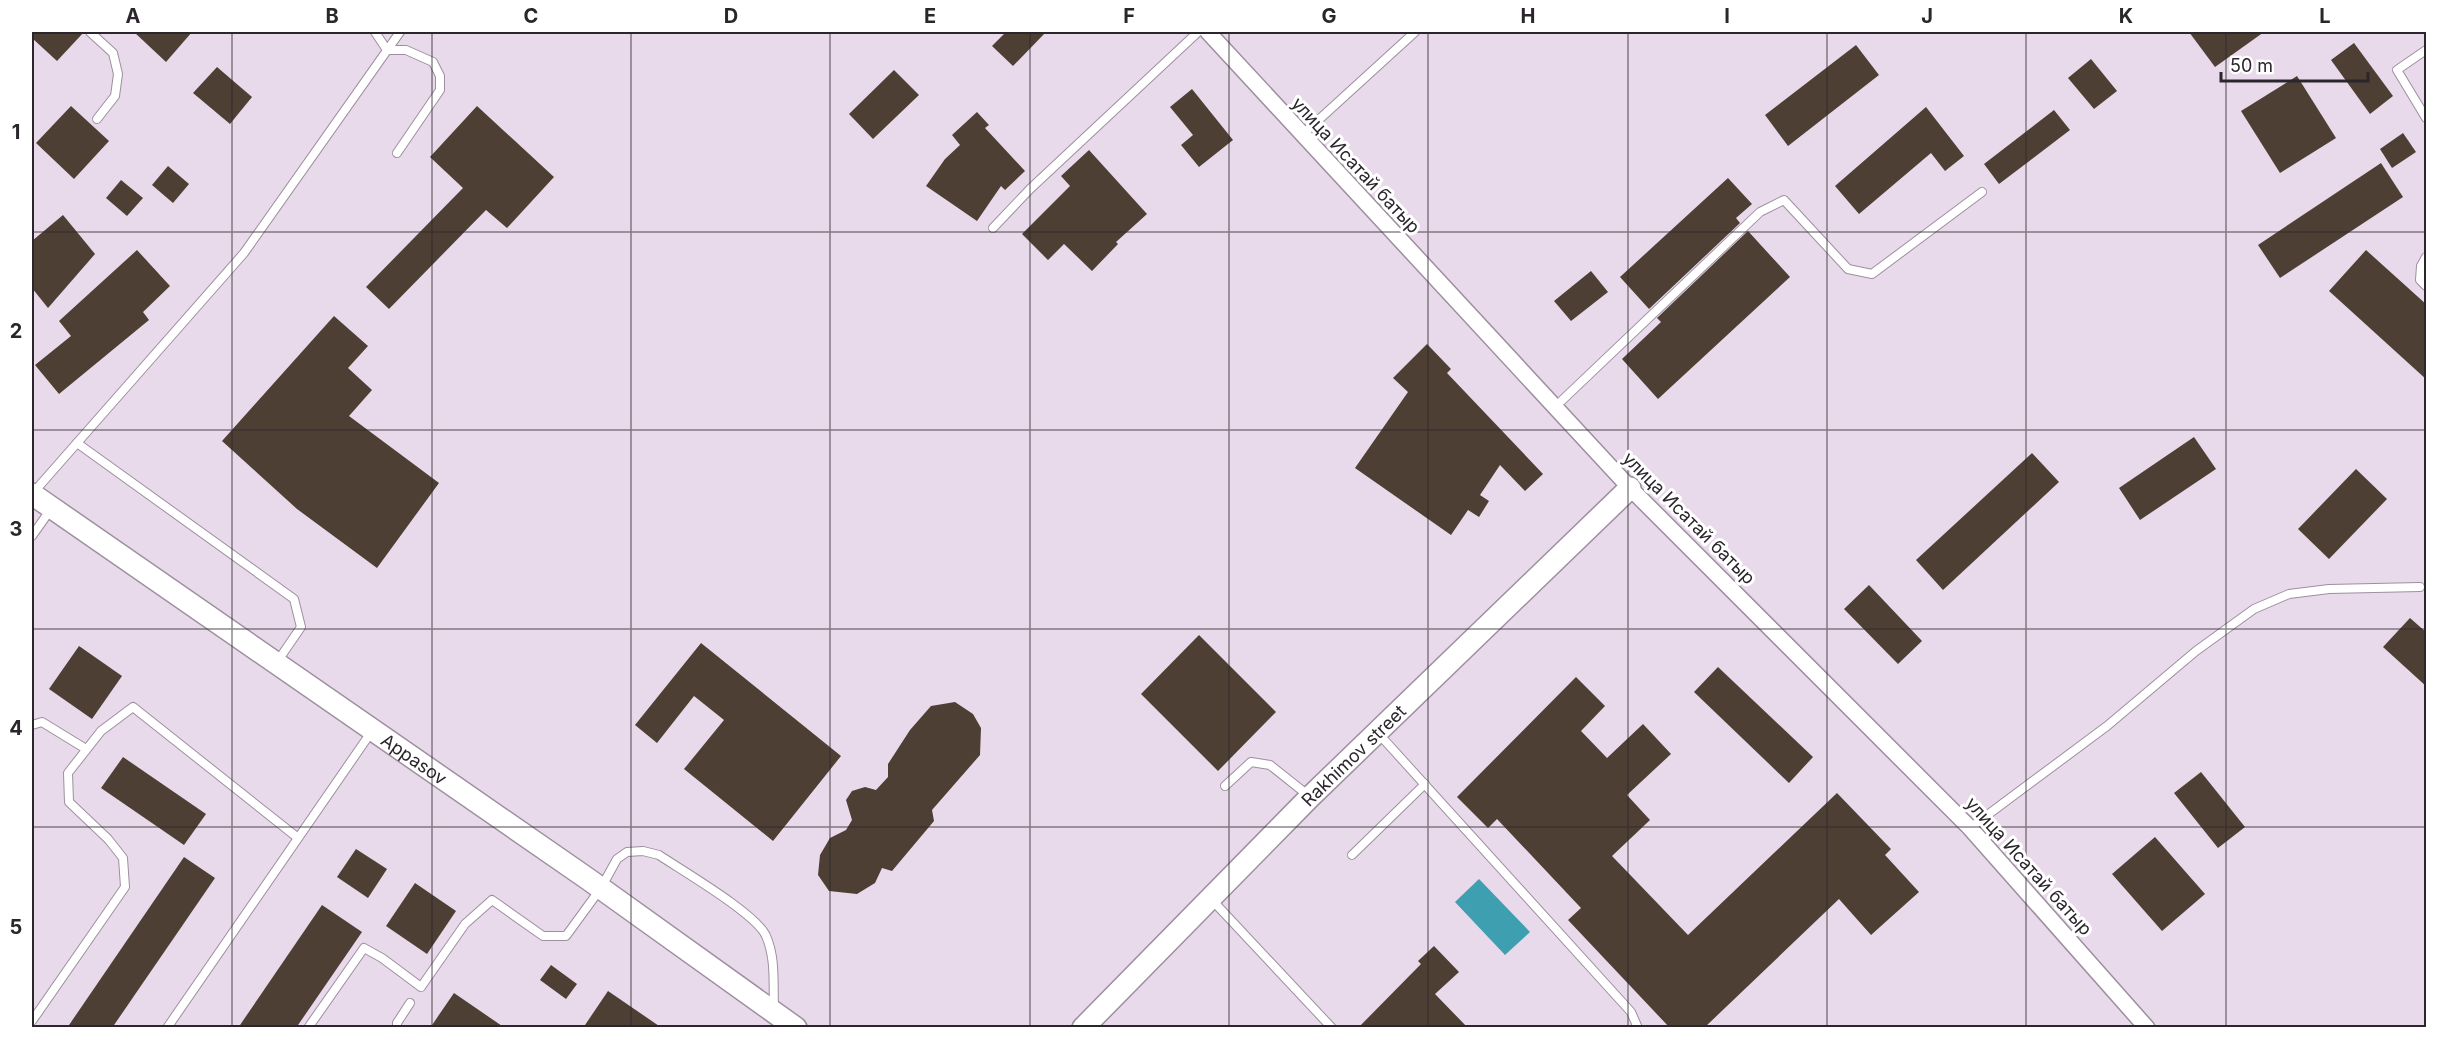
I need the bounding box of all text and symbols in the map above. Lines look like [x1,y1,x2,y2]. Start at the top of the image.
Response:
text: A [126,4,141,28]
text: B [325,4,339,28]
text: C [524,4,538,28]
text: D [724,4,738,28]
text: E [924,4,936,28]
text: F [1123,4,1135,28]
text: G [1321,4,1337,28]
text: H [1521,4,1535,28]
text: I [1724,4,1730,28]
text: J [1921,4,1933,28]
text: K [2119,4,2133,28]
text: L [2319,4,2331,28]
scale bar [2221,45,2368,83]
text: 50 m [2230,55,2273,76]
street label: улица Исатай батыр [1288,93,1424,237]
text: 1 [12,120,20,144]
text: 2 [10,319,22,343]
street label: улица Исатай батыр [1619,448,1759,588]
text: 3 [10,517,22,541]
street label: Rakhimov street [1297,700,1410,810]
text: 4 [9,716,23,740]
street label: Appasov [378,729,451,789]
street label: улица Исатай батыр [1962,793,2096,939]
text: 5 [10,915,22,939]

